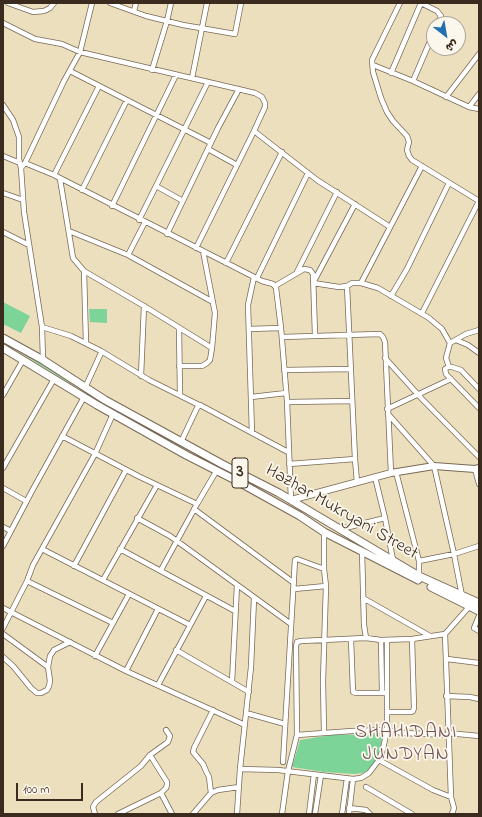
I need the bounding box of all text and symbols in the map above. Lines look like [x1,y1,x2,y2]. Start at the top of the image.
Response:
north arrow [426,16,466,56]
text: ش [442,35,461,55]
road number: 3 [232,458,248,488]
street label: Hazhar Mukryani Street [261,461,421,565]
district label: SHAHIDANI JUNDYAN [355,723,457,767]
scale bar [18,775,85,801]
text: 100 m [23,781,50,799]

